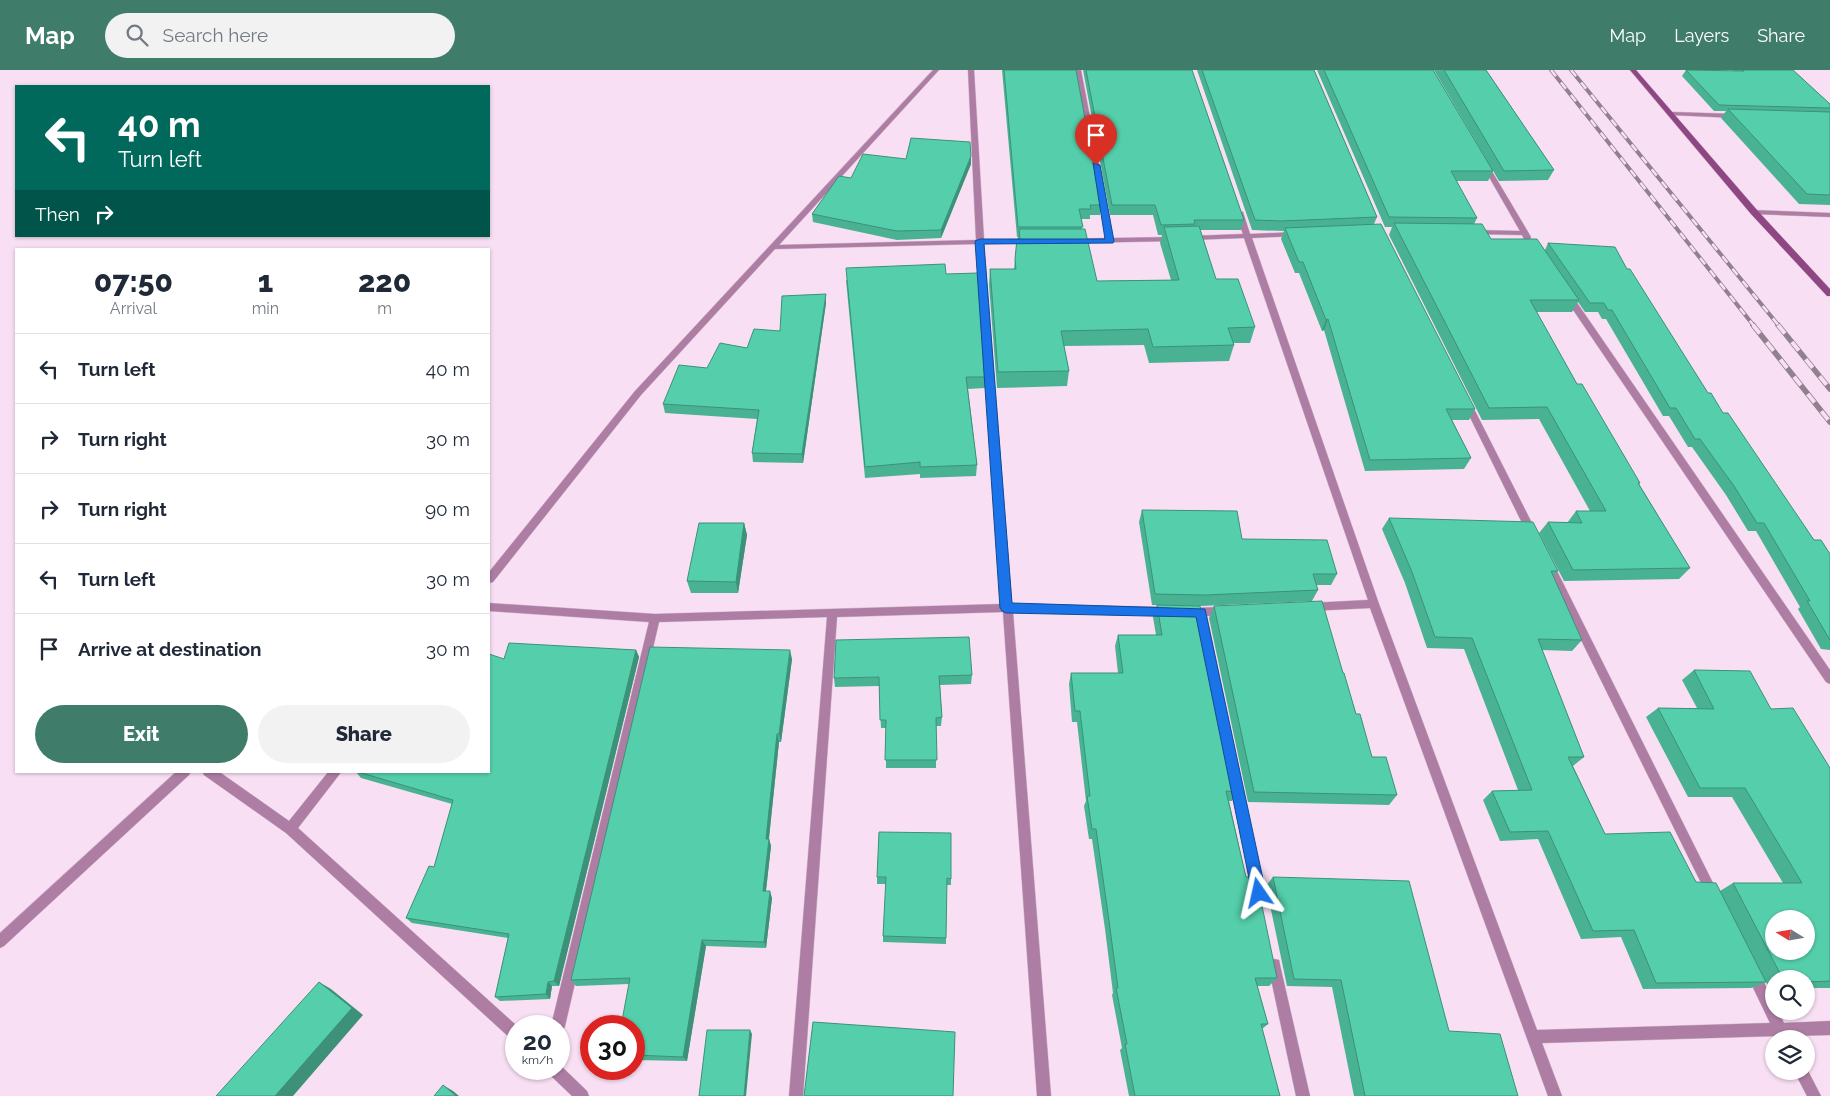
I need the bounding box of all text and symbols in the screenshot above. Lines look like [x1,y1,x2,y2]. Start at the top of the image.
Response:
search box [105,13,455,58]
text: Map [25,21,75,50]
icon: search [123,21,151,49]
text: Search here [163,24,268,46]
text: Map [1610,25,1646,46]
text: Layers [1674,25,1729,46]
text: Share [1757,25,1805,46]
text: 40 m [118,104,200,145]
icon: left [35,105,100,170]
pin [1075,114,1117,165]
icon: arrive [1082,121,1110,149]
text: Turn left [118,146,202,172]
icon: right [90,200,118,228]
text: Then [35,203,80,225]
text: 07:50 [94,264,173,299]
text: 1 [258,264,273,299]
text: 220 [358,264,411,299]
text: Arrival [110,299,157,318]
text: min [252,299,279,318]
text: m [377,299,392,318]
icon: left [35,355,63,383]
text: Turn left [78,358,155,380]
text: 40 m [426,358,470,380]
icon: right [35,425,63,453]
text: Turn right [78,428,167,450]
text: 30 m [426,428,470,450]
icon: right [35,495,63,523]
text: Turn right [78,498,167,520]
text: 90 m [425,498,470,520]
icon: left [35,565,63,593]
text: Turn left [78,568,155,590]
text: 30 m [426,568,470,590]
icon: arrive [35,635,63,663]
text: Arrive at destination [78,638,262,660]
text: 30 m [426,638,470,660]
button: Exit [35,705,248,763]
button: Share [258,705,470,763]
position arrow [1232,866,1284,918]
north arrow [1765,910,1815,960]
map controls [1765,910,1815,1080]
button: search [1765,970,1815,1020]
speed limit sign: 30 [580,1015,645,1080]
text: 20 [523,1026,552,1056]
button: layers [1765,1030,1815,1080]
text: km/h [522,1053,553,1067]

